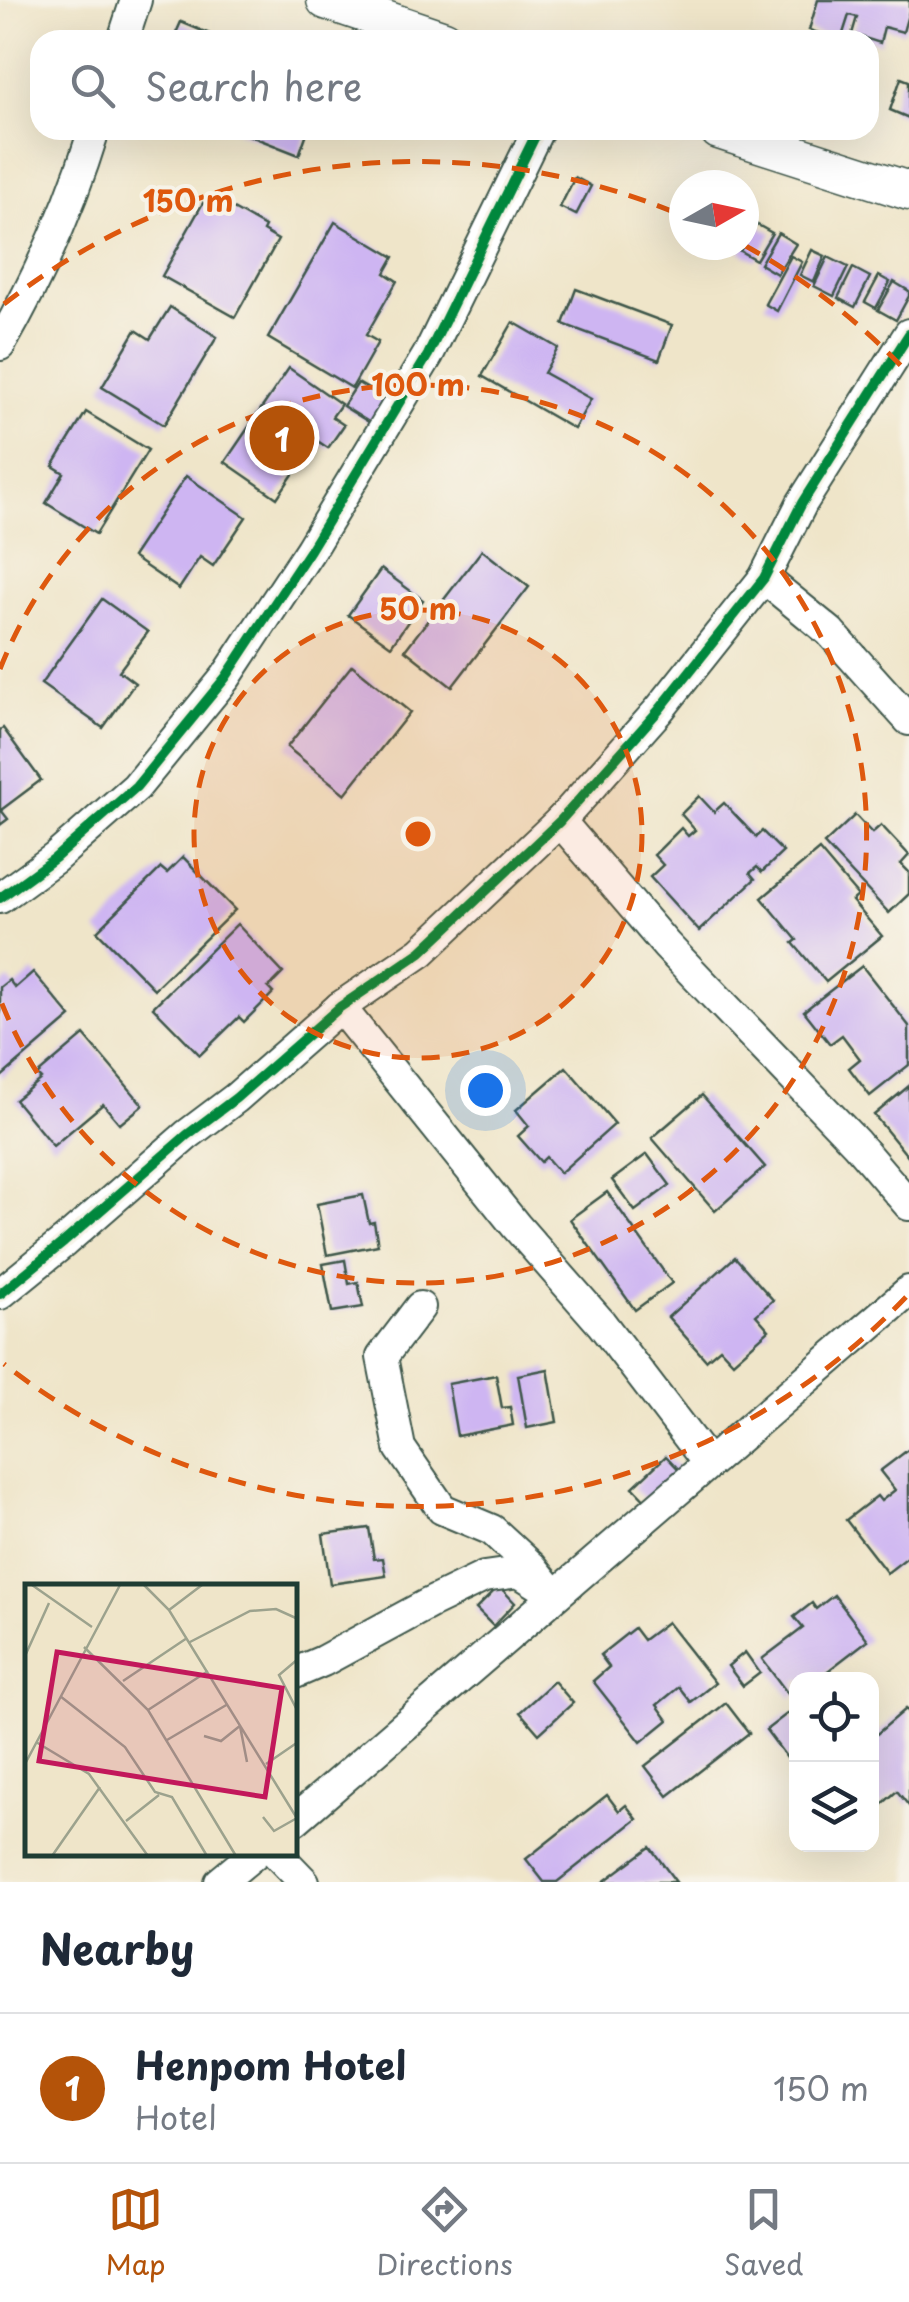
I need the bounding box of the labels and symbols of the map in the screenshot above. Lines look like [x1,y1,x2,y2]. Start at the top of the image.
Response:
north arrow [669,170,759,260]
text: 150 m [143,177,233,222]
text: 100 m [371,361,465,406]
pin: 1 [250,400,314,476]
text: 50 m [379,585,457,630]
centre of rings [400,816,436,852]
your location [460,1065,511,1116]
inset map [25,1584,298,1857]

